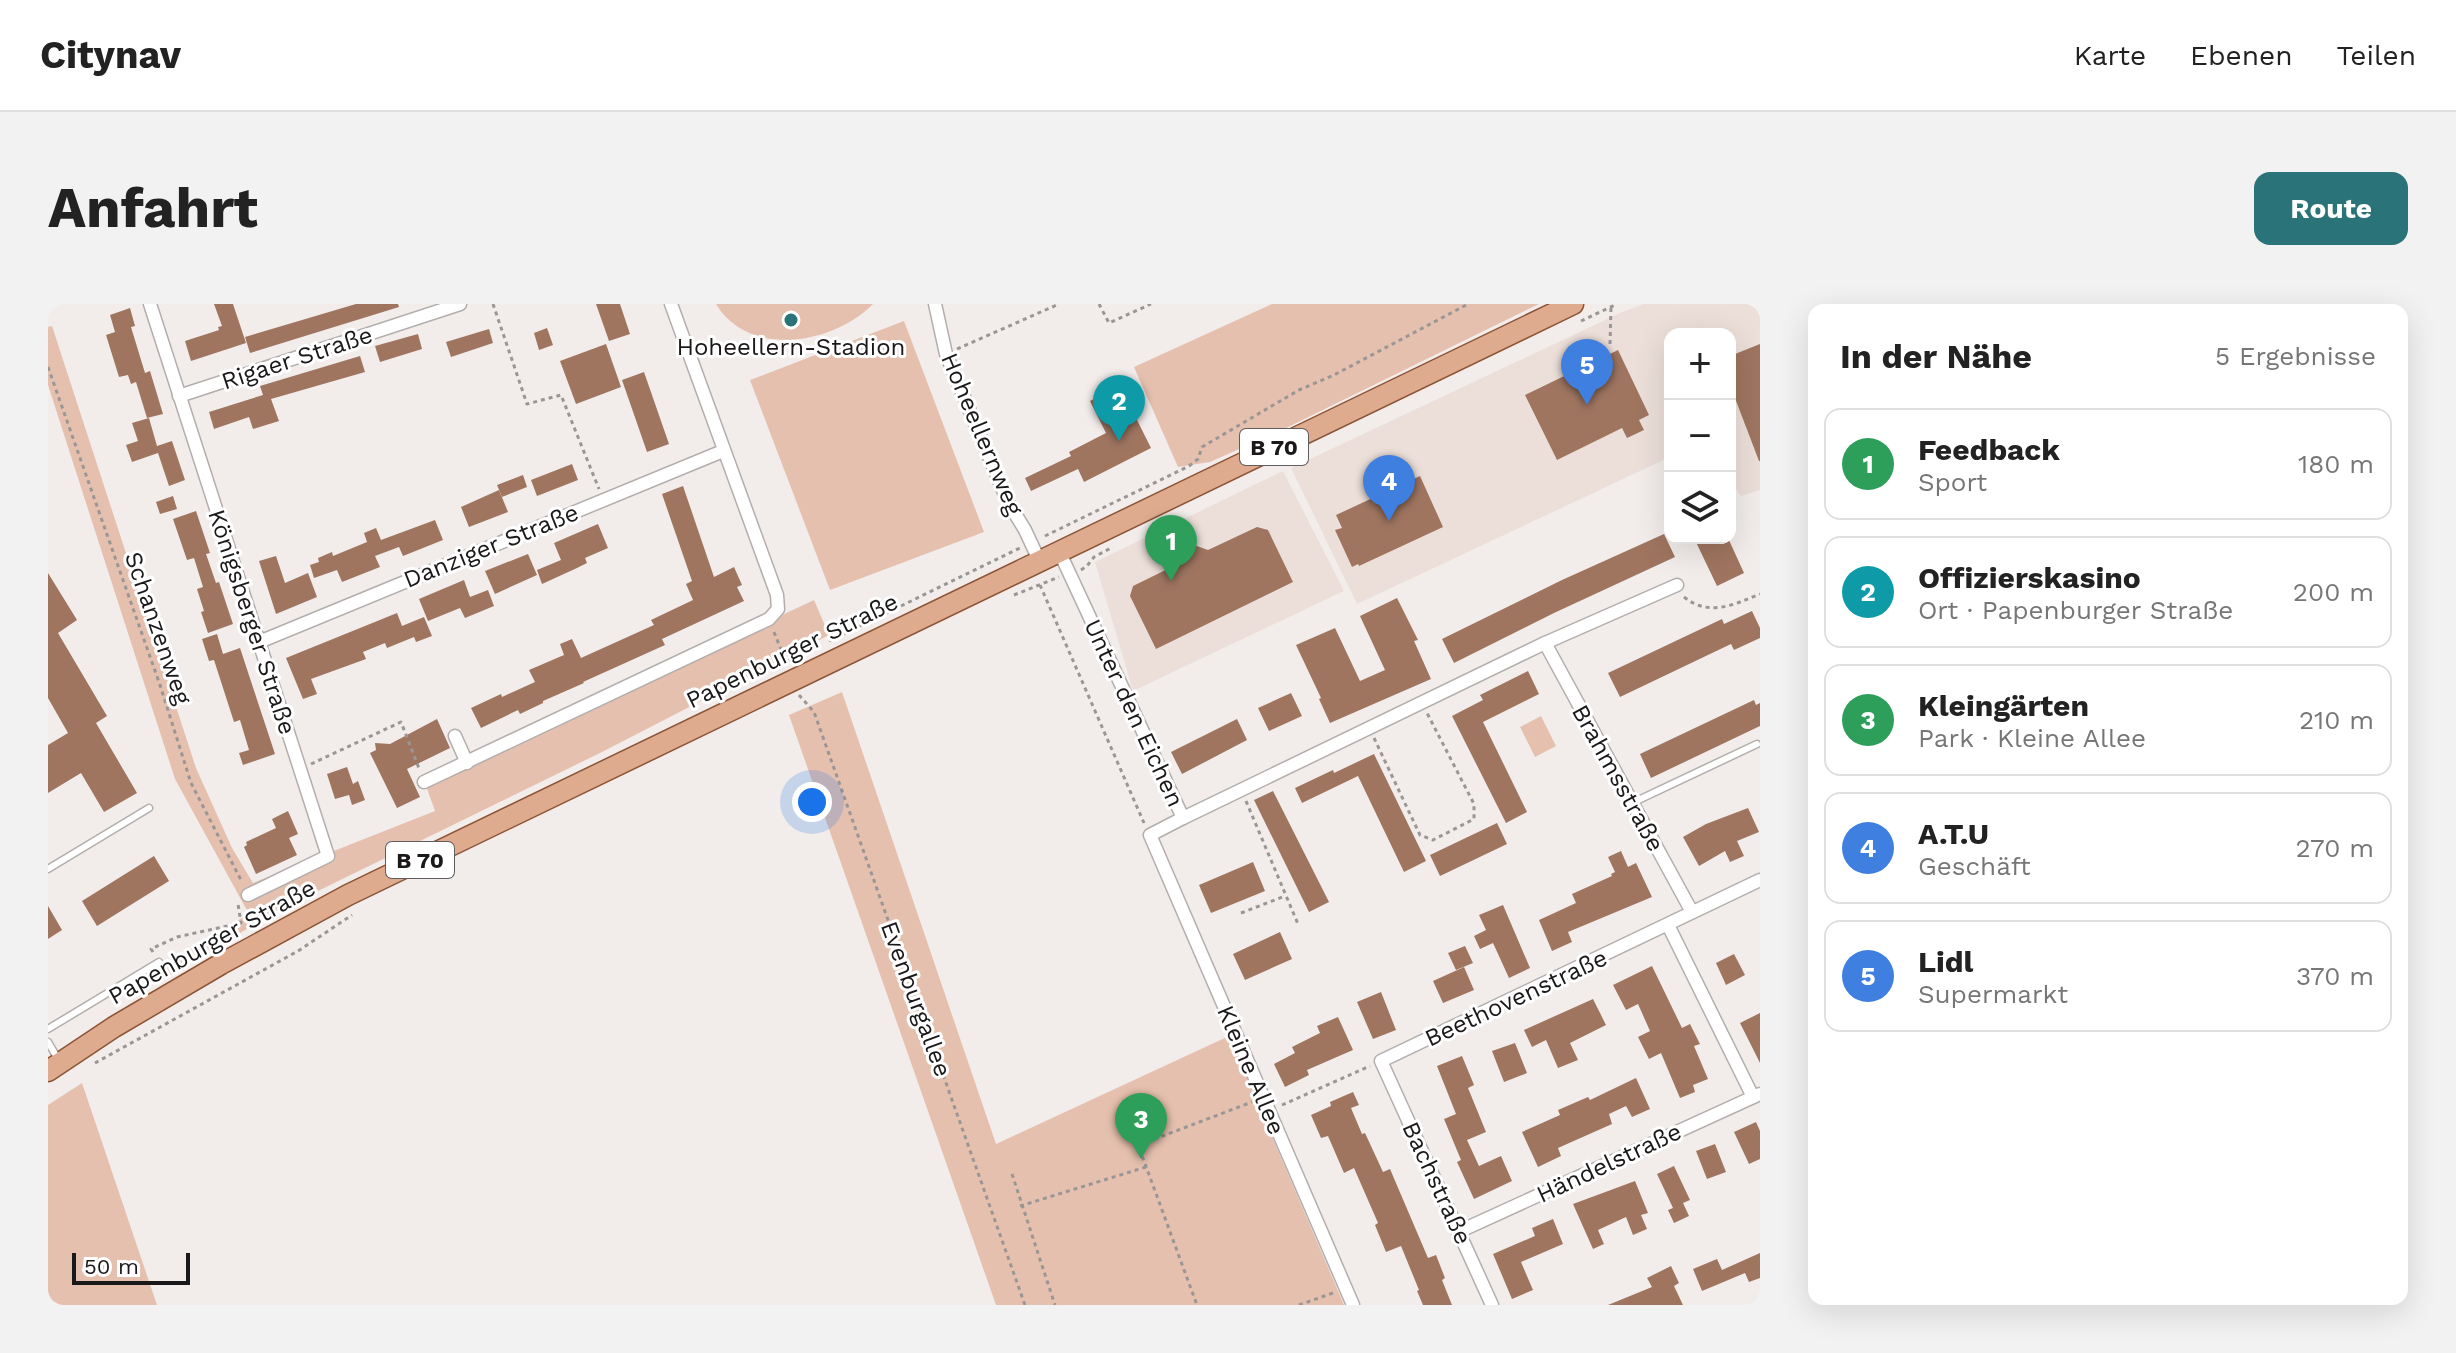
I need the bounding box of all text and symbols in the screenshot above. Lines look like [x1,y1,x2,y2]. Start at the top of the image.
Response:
text: Citynav [40,33,181,77]
text: Karte [2074,39,2146,72]
text: Ebenen [2190,39,2293,72]
text: Teilen [2337,39,2416,72]
button: Route [2254,172,2408,245]
text: Anfahrt [48,175,258,241]
marker: Hoheellern-Stadion [782,311,800,329]
street label: Rigaer Straße [218,320,376,396]
map controls [1664,328,1736,544]
button: + [1664,328,1736,400]
place label: Hoheellern-Stadion [677,333,905,361]
text: In der Nähe [1840,336,2032,376]
pin: 5 [1561,339,1613,405]
text: 5 Ergebnisse [2215,341,2376,371]
street label: Hoheellernweg [935,349,1029,520]
pin: 2 [1093,375,1145,441]
button: − [1664,400,1736,472]
road number: B 70 [1240,429,1308,465]
text: Feedback [1918,432,2060,467]
text: 1 [1862,449,1874,479]
text: 180 m [2298,449,2374,479]
pin: 4 [1363,455,1415,521]
text: Sport [1918,467,1987,497]
button: layers [1664,472,1736,544]
street label: Danziger Straße [399,498,583,594]
street label: Königsberger Straße [202,506,302,738]
pin: 1 [1145,515,1197,581]
street label: Schanzenweg [119,548,197,708]
text: Offizierskasino [1918,560,2141,595]
text: 2 [1860,577,1876,607]
text: 200 m [2293,577,2374,607]
street label: Papenburger Straße [682,588,902,714]
text: Ort · Papenburger Straße [1918,595,2233,625]
street label: Unter den Eichen [1078,615,1190,811]
text: Kleingärten [1918,688,2089,723]
street label: Brahmsstraße [1566,700,1670,856]
text: 3 [1860,705,1876,735]
text: 210 m [2299,705,2374,735]
text: Park · Kleine Allee [1918,723,2146,753]
your location [792,782,832,822]
text: A.T.U [1918,816,1989,851]
text: 4 [1860,833,1876,863]
text: 270 m [2295,833,2374,863]
road number: B 70 [386,842,454,878]
text: Geschäft [1918,851,2031,881]
street label: Papenburger Straße [104,873,320,1011]
street label: Evenburgallee [875,917,957,1081]
street label: Beethovenstraße [1420,943,1612,1053]
text: Lidl [1918,944,1973,979]
text: 5 [1860,961,1876,991]
text: 370 m [2296,961,2374,991]
text: Supermarkt [1918,979,2068,1009]
street label: Kleine Allee [1211,1001,1291,1139]
pin: 3 [1115,1093,1167,1159]
street label: Bachstraße [1396,1117,1478,1249]
street label: Händelstraße [1532,1117,1686,1209]
scale bar [72,1249,190,1285]
text: 50 m [84,1254,139,1279]

